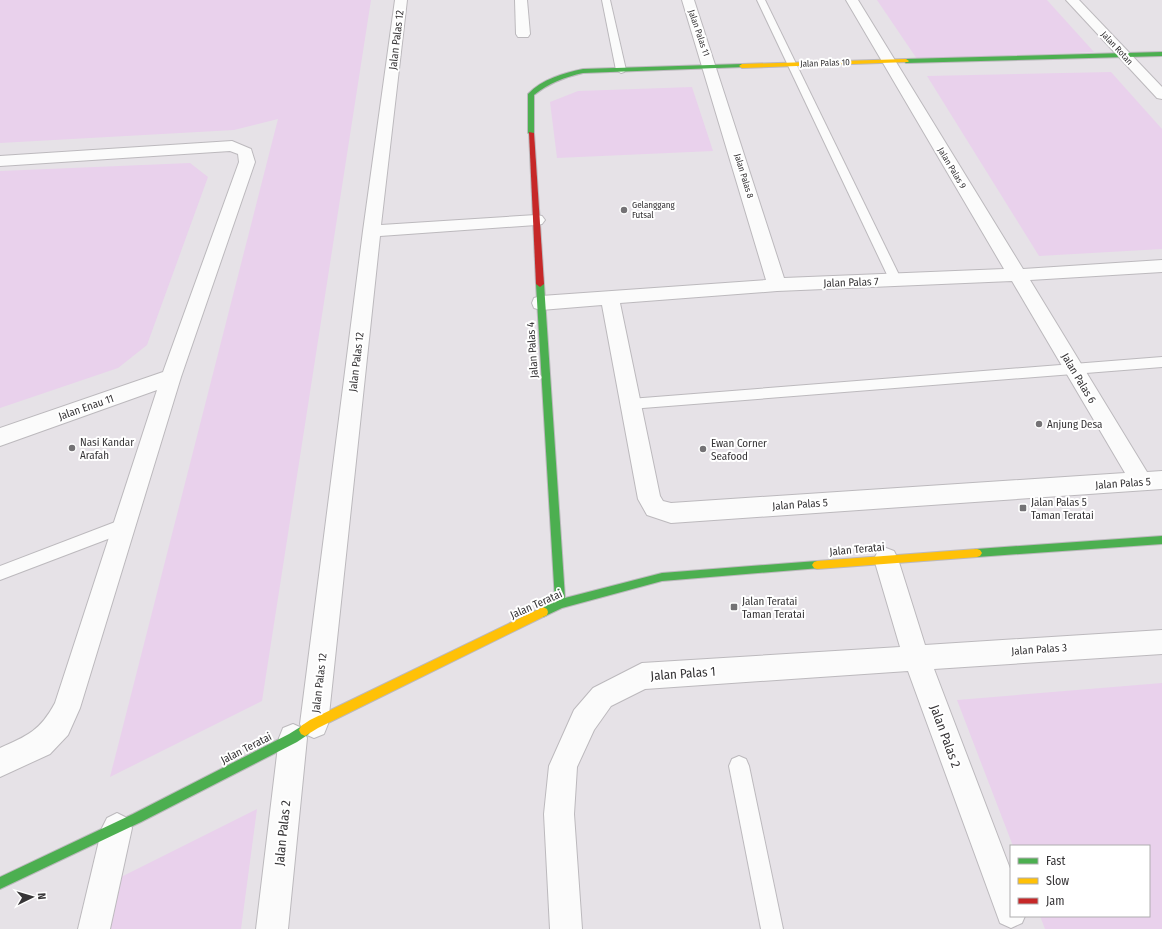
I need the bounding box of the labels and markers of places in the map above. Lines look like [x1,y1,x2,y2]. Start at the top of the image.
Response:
place label: Gelanggang Futsal [632,200,676,220]
marker: Gelanggang Futsal [619,205,629,215]
place label: Anjung Desa [1047,418,1103,431]
marker: Anjung Desa [1034,419,1044,429]
place label: Nasi Kandar Arafah [80,436,134,462]
place label: Ewan Corner Seafood [711,437,767,463]
marker: Nasi Kandar Arafah [67,443,77,453]
marker: Ewan Corner Seafood [698,444,708,454]
place label: Jalan Palas 5 Taman Teratai [1031,496,1094,522]
marker: Jalan Palas 5 Taman Teratai [1018,503,1028,513]
place label: Jalan Teratai Taman Teratai [742,595,805,621]
marker: Jalan Teratai Taman Teratai [729,602,739,612]

